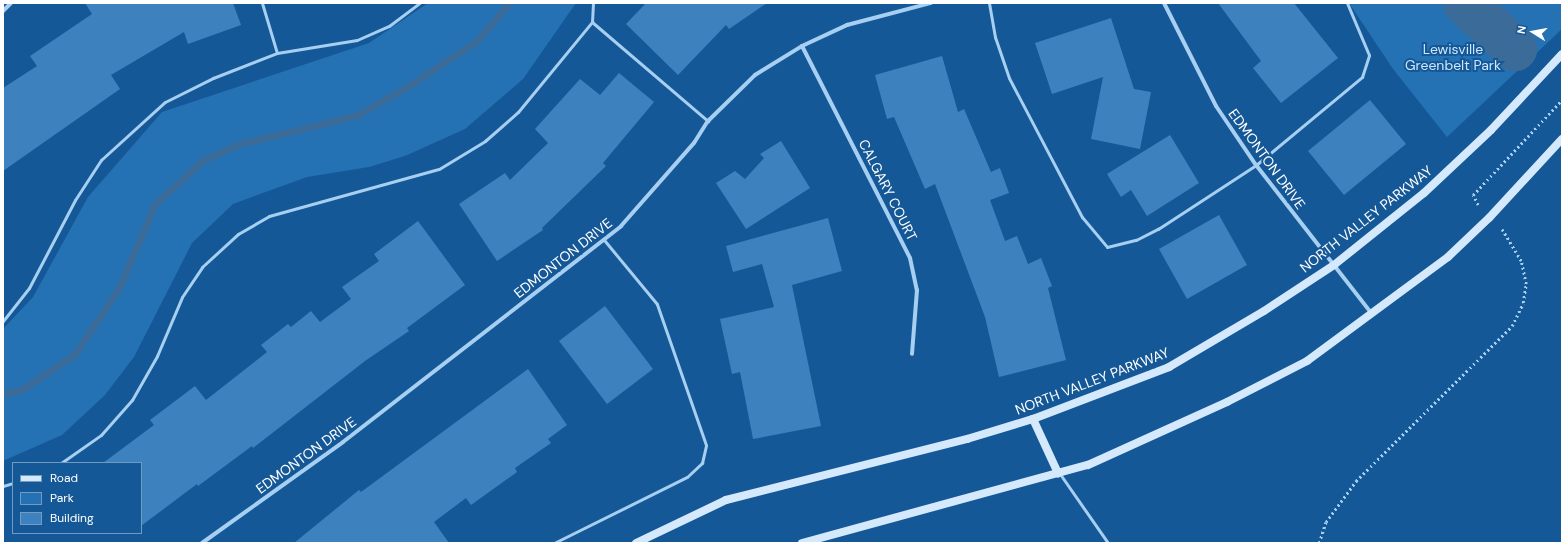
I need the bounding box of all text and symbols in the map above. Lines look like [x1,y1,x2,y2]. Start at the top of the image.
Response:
north arrow [1513,12,1553,52]
text: N [1514,24,1529,35]
park label: Lewisville Greenbelt Park [1405,41,1501,74]
street label: EDMONTON DRIVE [1225,106,1309,212]
street label: CALGARY COURT [855,137,921,243]
street label: NORTH VALLEY PARKWAY [1296,162,1436,276]
street label: EDMONTON DRIVE [511,214,615,302]
street label: NORTH VALLEY PARKWAY [1013,344,1171,418]
street label: EDMONTON DRIVE [253,413,359,497]
legend [12,462,142,534]
text: Road [50,470,78,486]
text: Park [50,490,74,506]
text: Building [50,510,94,526]

